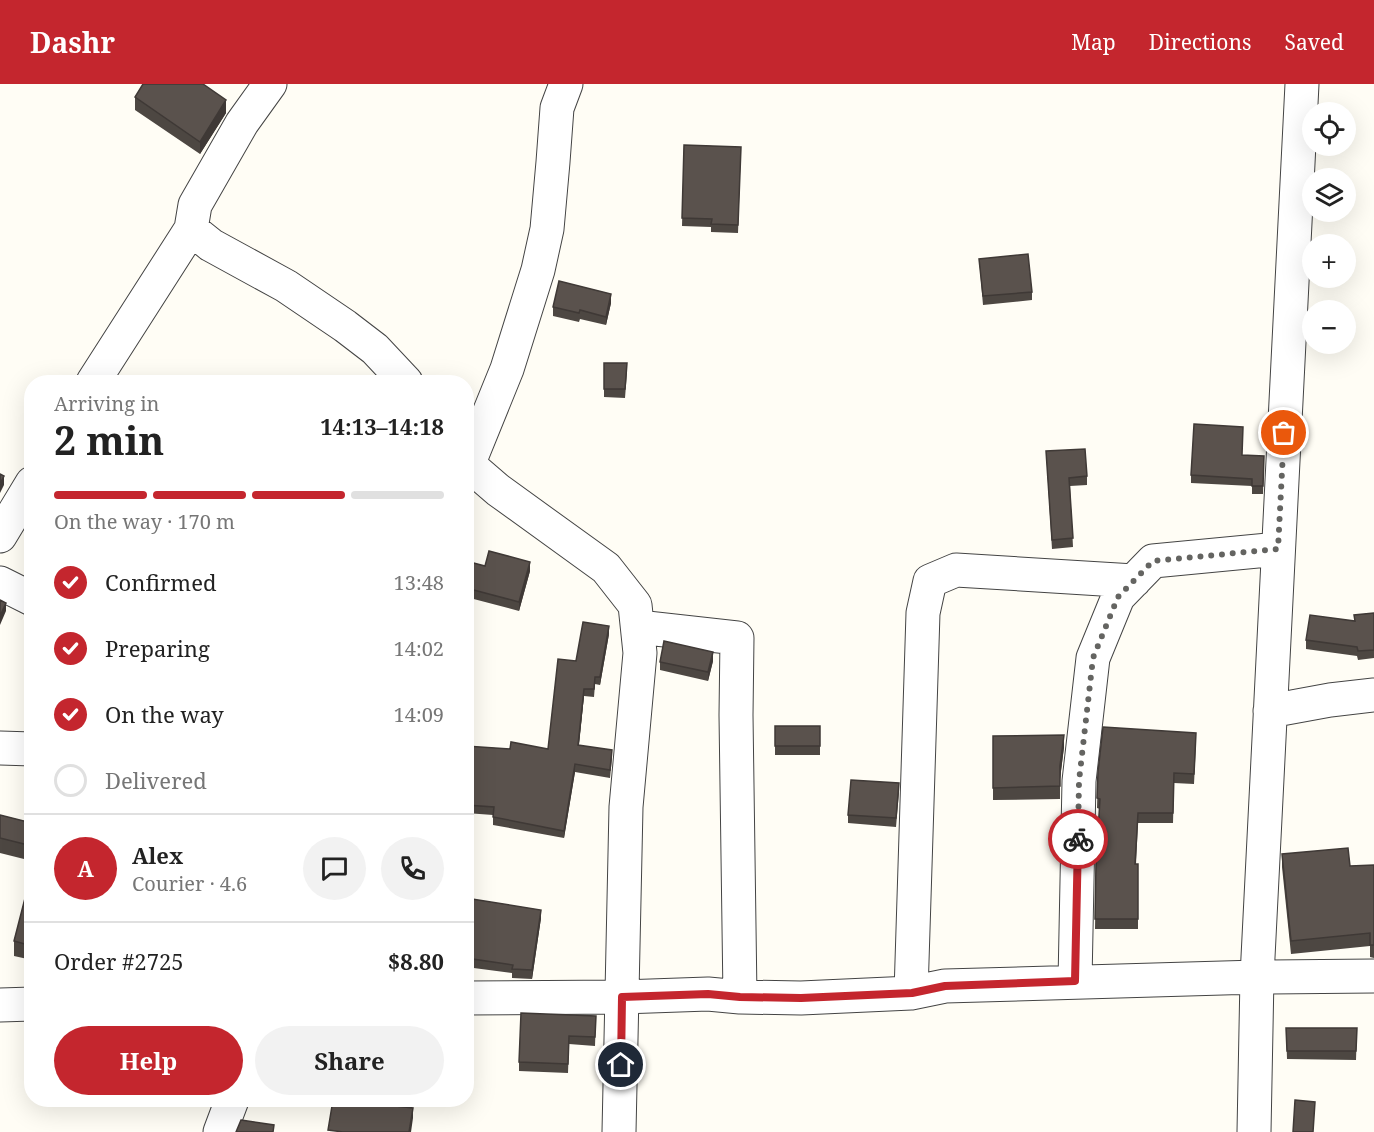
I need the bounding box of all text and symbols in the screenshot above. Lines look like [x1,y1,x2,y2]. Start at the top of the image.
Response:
text: Dashr [30,23,115,61]
text: Map [1071,28,1116,56]
text: Directions [1149,28,1251,56]
text: Saved [1284,28,1344,56]
map controls [1302,102,1356,354]
button: locate [1302,102,1356,156]
button: layers [1302,168,1356,222]
button: + [1302,234,1356,288]
button: − [1302,300,1356,354]
text: Arriving in [54,390,159,417]
pin [1258,407,1309,458]
text: 14:13–14:18 [320,411,444,441]
text: 2 min [54,413,164,466]
icon: bag [1267,416,1300,449]
text: On the way · 170 m [54,508,235,535]
icon: check [54,566,87,599]
text: Confirmed [105,567,216,597]
text: 13:48 [394,569,444,596]
icon: check [54,632,87,665]
text: Preparing [105,633,210,663]
text: 14:02 [394,635,444,662]
icon: check [54,698,87,731]
text: On the way [105,699,224,729]
text: 14:09 [394,701,444,728]
text: Delivered [105,765,207,795]
courier [1048,809,1108,869]
icon: bike [1062,823,1095,856]
button: chat [303,837,366,900]
button: phone [381,837,444,900]
text: Alex [132,840,183,870]
text: A [77,853,94,883]
text: Courier · 4.6 [132,870,247,897]
text: Order #2725 [54,946,184,976]
text: $8.80 [388,946,444,976]
button: Help [54,1026,243,1095]
button: Share [255,1026,444,1095]
pin [595,1039,646,1090]
icon: home [604,1048,637,1081]

